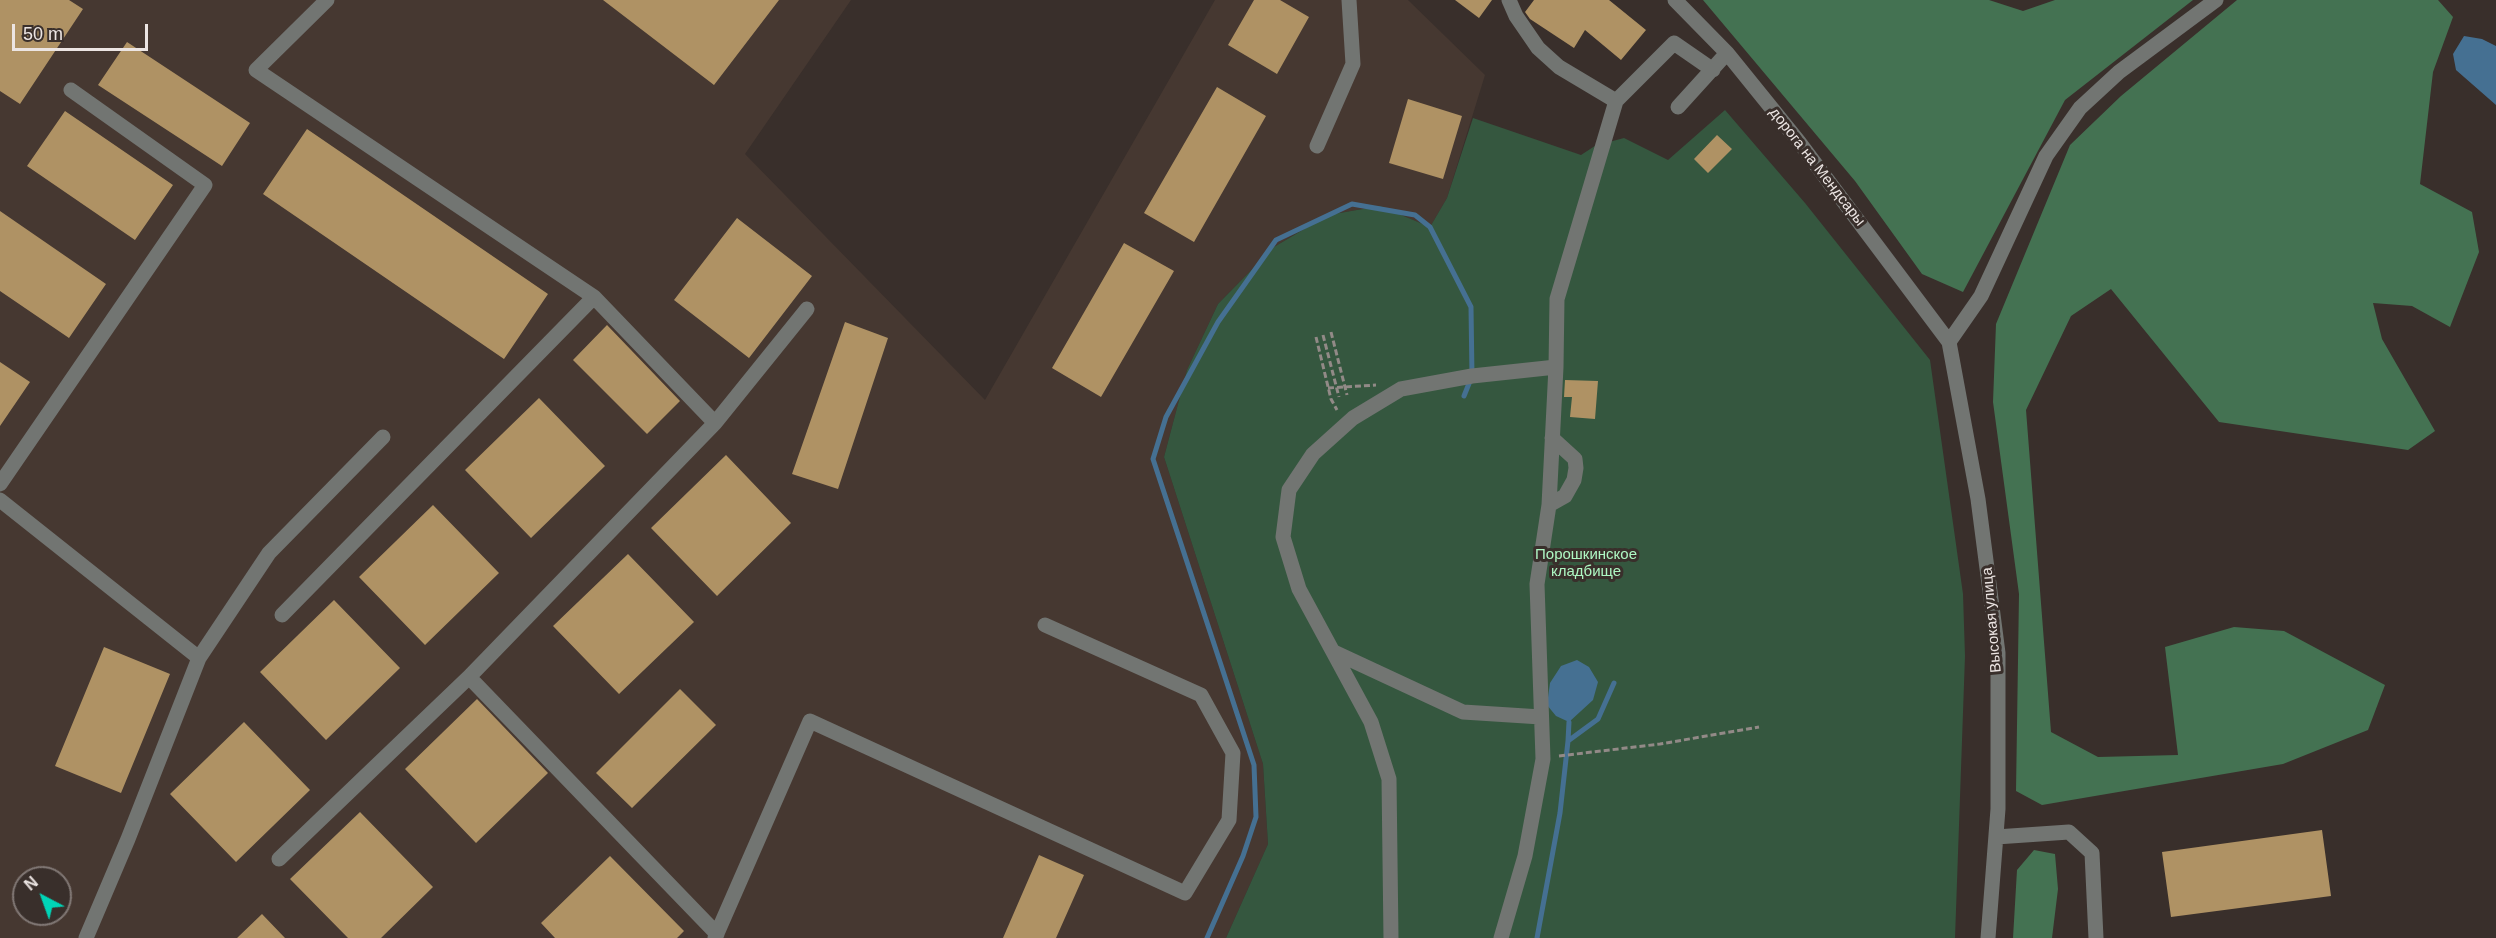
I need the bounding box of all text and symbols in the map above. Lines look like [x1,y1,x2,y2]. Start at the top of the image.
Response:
scale bar [15,12,152,50]
text: 50 m [23,24,63,44]
street label: дорога на Мендсары [1765,104,1869,230]
park label: Порошкинское кладбище [1535,546,1637,581]
street label: Высокая улица [1978,567,2006,673]
north arrow [12,866,72,926]
text: N [21,873,41,894]

